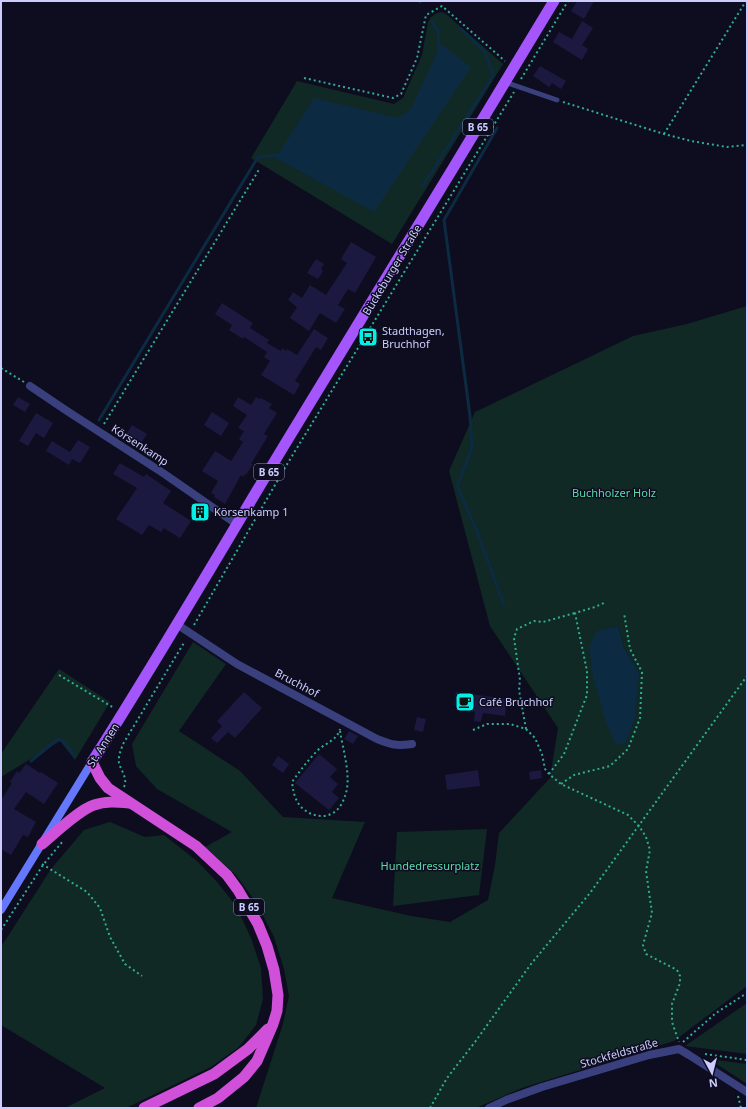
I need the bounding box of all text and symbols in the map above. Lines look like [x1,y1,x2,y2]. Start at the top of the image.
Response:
road number: B 65 [463,119,493,135]
street label: Bückeburger Straße [359,222,425,318]
place label: Stadthagen, Bruchhof [382,323,445,351]
bus stop icon: Stadthagen, Bruchhof [357,326,379,348]
street label: Körsenkamp [109,420,172,469]
road number: B 65 [254,464,284,480]
park label: Buchholzer Holz [572,485,656,500]
building icon: Körsenkamp 1 [189,501,211,523]
place label: Körsenkamp 1 [214,504,289,519]
street label: Bruchhof [273,665,323,701]
cafe icon: Café Bruchhof [454,691,476,713]
place label: Café Bruchhof [479,694,554,709]
street label: St. Annen [83,720,122,770]
park label: Hundedressurplatz [381,858,479,873]
road number: B 65 [234,899,264,915]
street label: Stockfeldstraße [578,1034,660,1071]
north arrow [692,1053,732,1093]
text: N [708,1075,719,1091]

